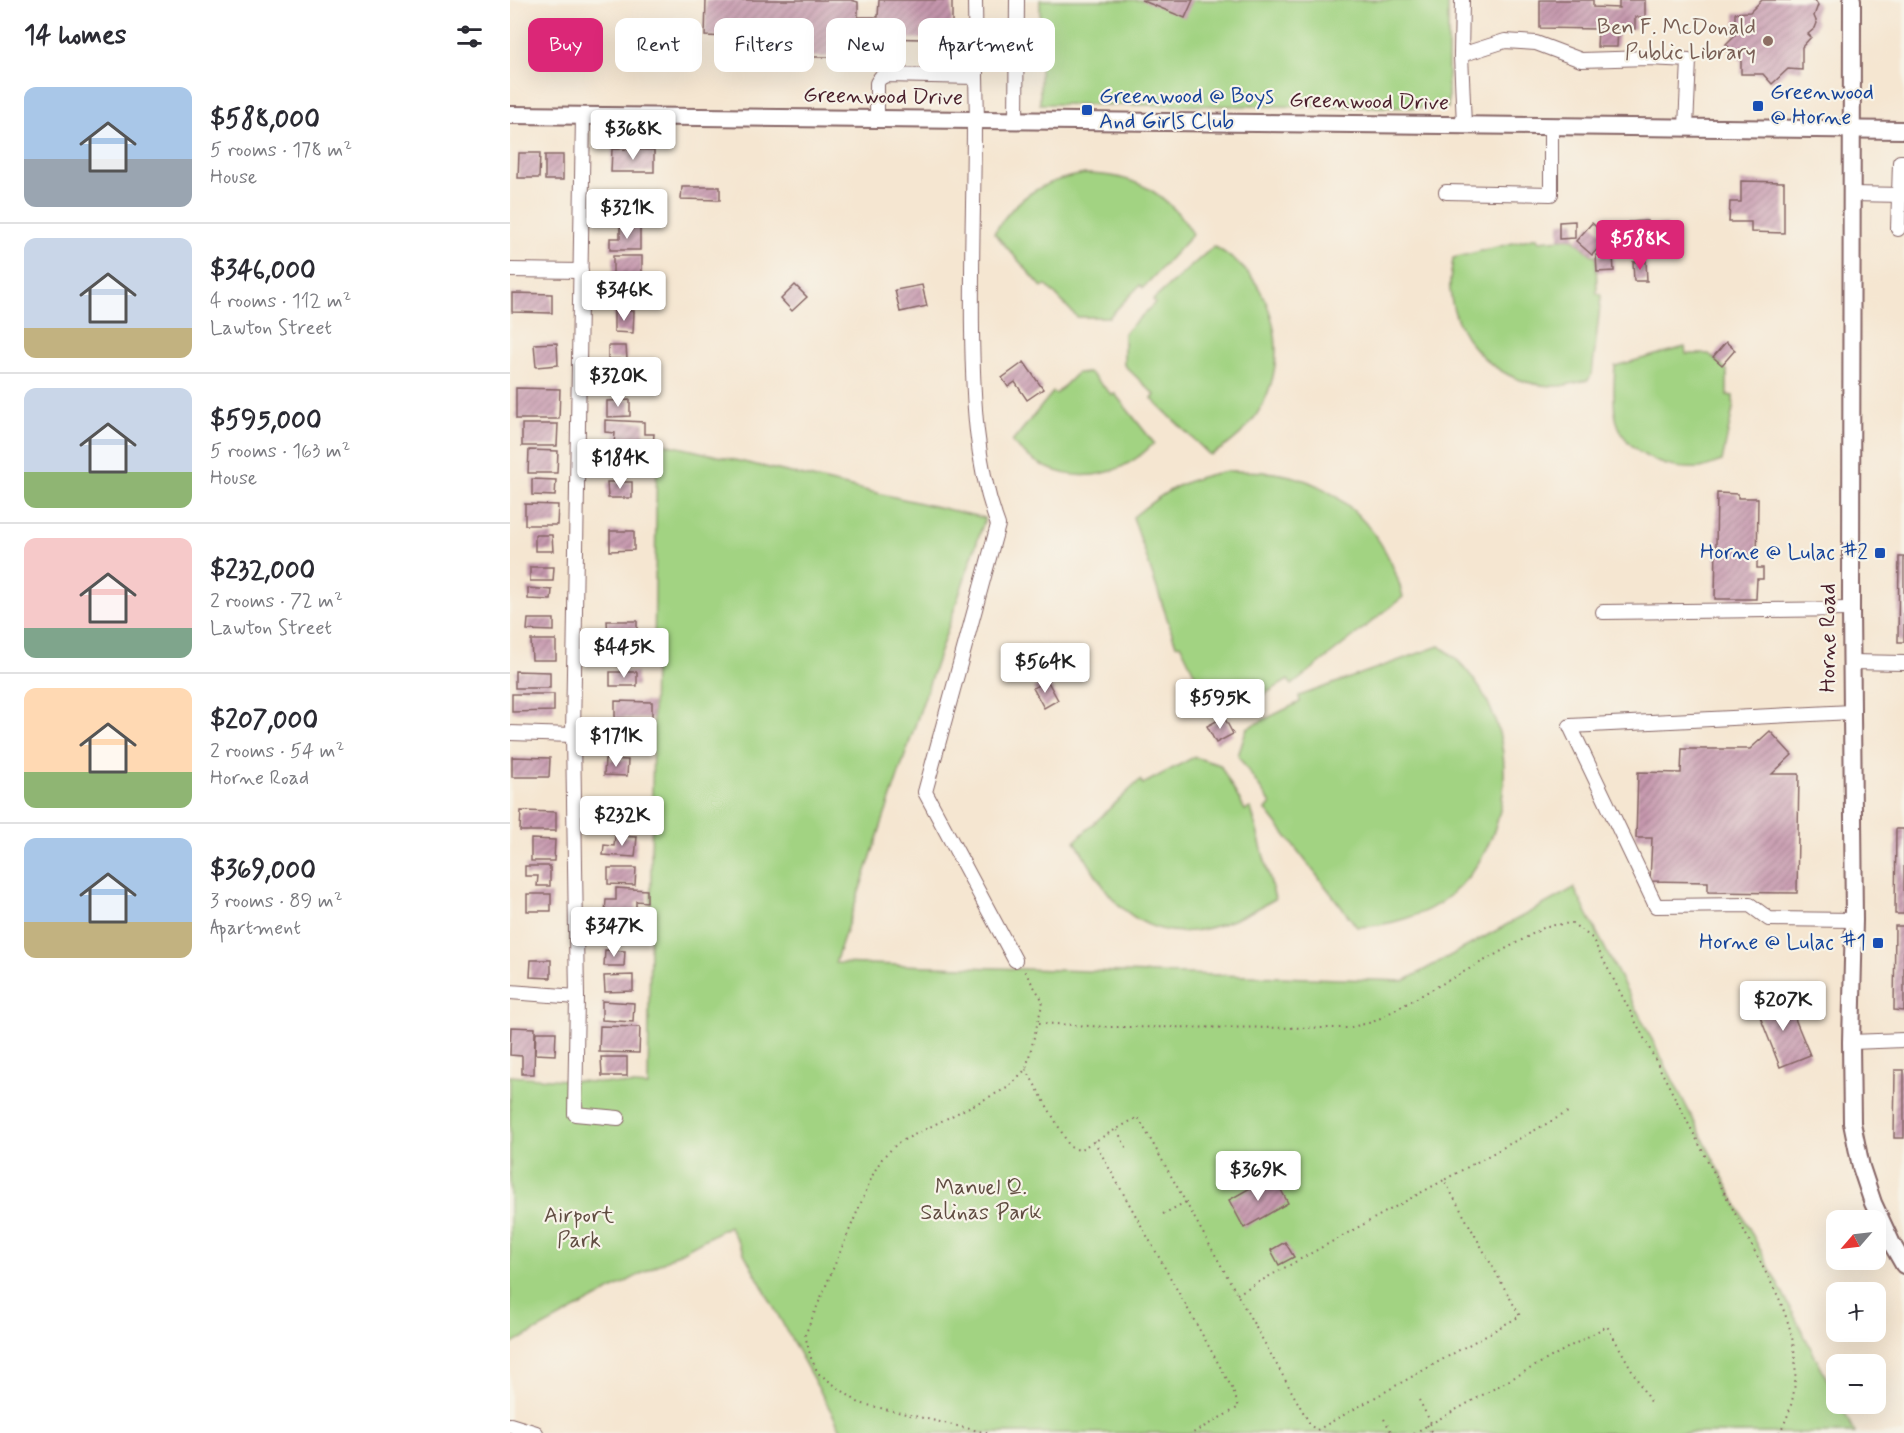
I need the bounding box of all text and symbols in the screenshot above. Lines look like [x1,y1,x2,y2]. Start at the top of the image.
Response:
place label: Ben F. McDonald Public Library [1597,14,1756,67]
chip: Buy [528,18,603,72]
chip: Rent [615,18,702,72]
chip: Filters [714,18,814,72]
chip: New [826,18,906,72]
chip: Apartment [918,18,1055,72]
text: 14 homes [24,19,126,53]
icon: filters [453,20,486,53]
marker: Ben F. McDonald Public Library [1761,34,1775,48]
place label: Greenwood @ Horne [1770,79,1874,132]
street label: Greenwood Drive [803,82,963,112]
place label: Greenwood @ Boys And Girls Club [1099,83,1274,136]
street label: Greenwood Drive [1289,87,1449,117]
marker: Greenwood @ Horne [1751,99,1765,113]
text: $588,000 [210,103,320,137]
marker: Greenwood @ Boys And Girls Club [1080,103,1094,117]
pin: $368K [591,110,675,161]
icon: home [72,111,144,183]
text: $368K [605,116,661,143]
text: 5 rooms · 178 m² [210,137,352,164]
text: House [210,164,257,191]
pin: $321K [585,189,669,240]
text: $321K [600,195,654,222]
pin: $588K [1598,220,1682,271]
text: $588K [1610,226,1670,253]
text: $346,000 [210,254,316,288]
icon: home [72,262,144,334]
pin: $346K [582,271,666,322]
text: $346K [596,277,652,304]
text: 4 rooms · 112 m² [210,288,351,315]
text: Lawton Street [210,315,332,342]
pin: $320K [576,357,660,408]
text: $320K [589,363,647,390]
text: $595,000 [210,404,322,438]
icon: home [72,412,144,484]
text: 5 rooms · 163 m² [210,438,350,465]
pin: $184K [578,439,662,490]
text: $184K [591,445,649,472]
text: House [210,465,257,492]
place label: Horne @ Lulac #2 [1700,539,1868,567]
marker: Horne @ Lulac #2 [1873,546,1887,560]
text: $232,000 [210,554,315,588]
icon: home [72,562,144,634]
street label: Horne Road [1815,583,1843,693]
text: 2 rooms · 72 m² [210,588,343,615]
text: Lawton Street [210,615,332,642]
pin: $445K [582,628,666,679]
text: $445K [594,634,654,661]
pin: $564K [1003,643,1087,694]
text: $564K [1015,649,1075,676]
pin: $595K [1178,679,1262,730]
text: $595K [1190,685,1250,712]
text: $207,000 [210,704,318,738]
icon: home [72,712,144,784]
pin: $171K [574,717,658,768]
text: $171K [590,723,642,750]
text: 2 rooms · 54 m² [210,738,344,765]
text: Horne Road [210,765,309,792]
pin: $232K [580,796,664,847]
text: $232K [594,802,650,829]
text: $369,000 [210,854,316,888]
icon: home [72,862,144,934]
text: 3 rooms · 89 m² [210,888,343,915]
pin: $347K [572,907,656,958]
text: $347K [585,913,643,940]
text: Apartment [210,915,301,942]
place label: Horne @ Lulac #1 [1699,929,1866,957]
marker: Horne @ Lulac #1 [1871,936,1885,950]
pin: $207K [1741,981,1825,1032]
text: $207K [1754,987,1812,1014]
pin: $369K [1216,1151,1300,1202]
text: $369K [1230,1157,1286,1184]
park label: Manuel Q. Salinas Park [920,1174,1042,1227]
park label: Airport Park [544,1202,614,1255]
north arrow [1826,1210,1886,1270]
map controls [1826,1210,1886,1414]
button: + [1826,1282,1886,1342]
button: − [1826,1354,1886,1414]

